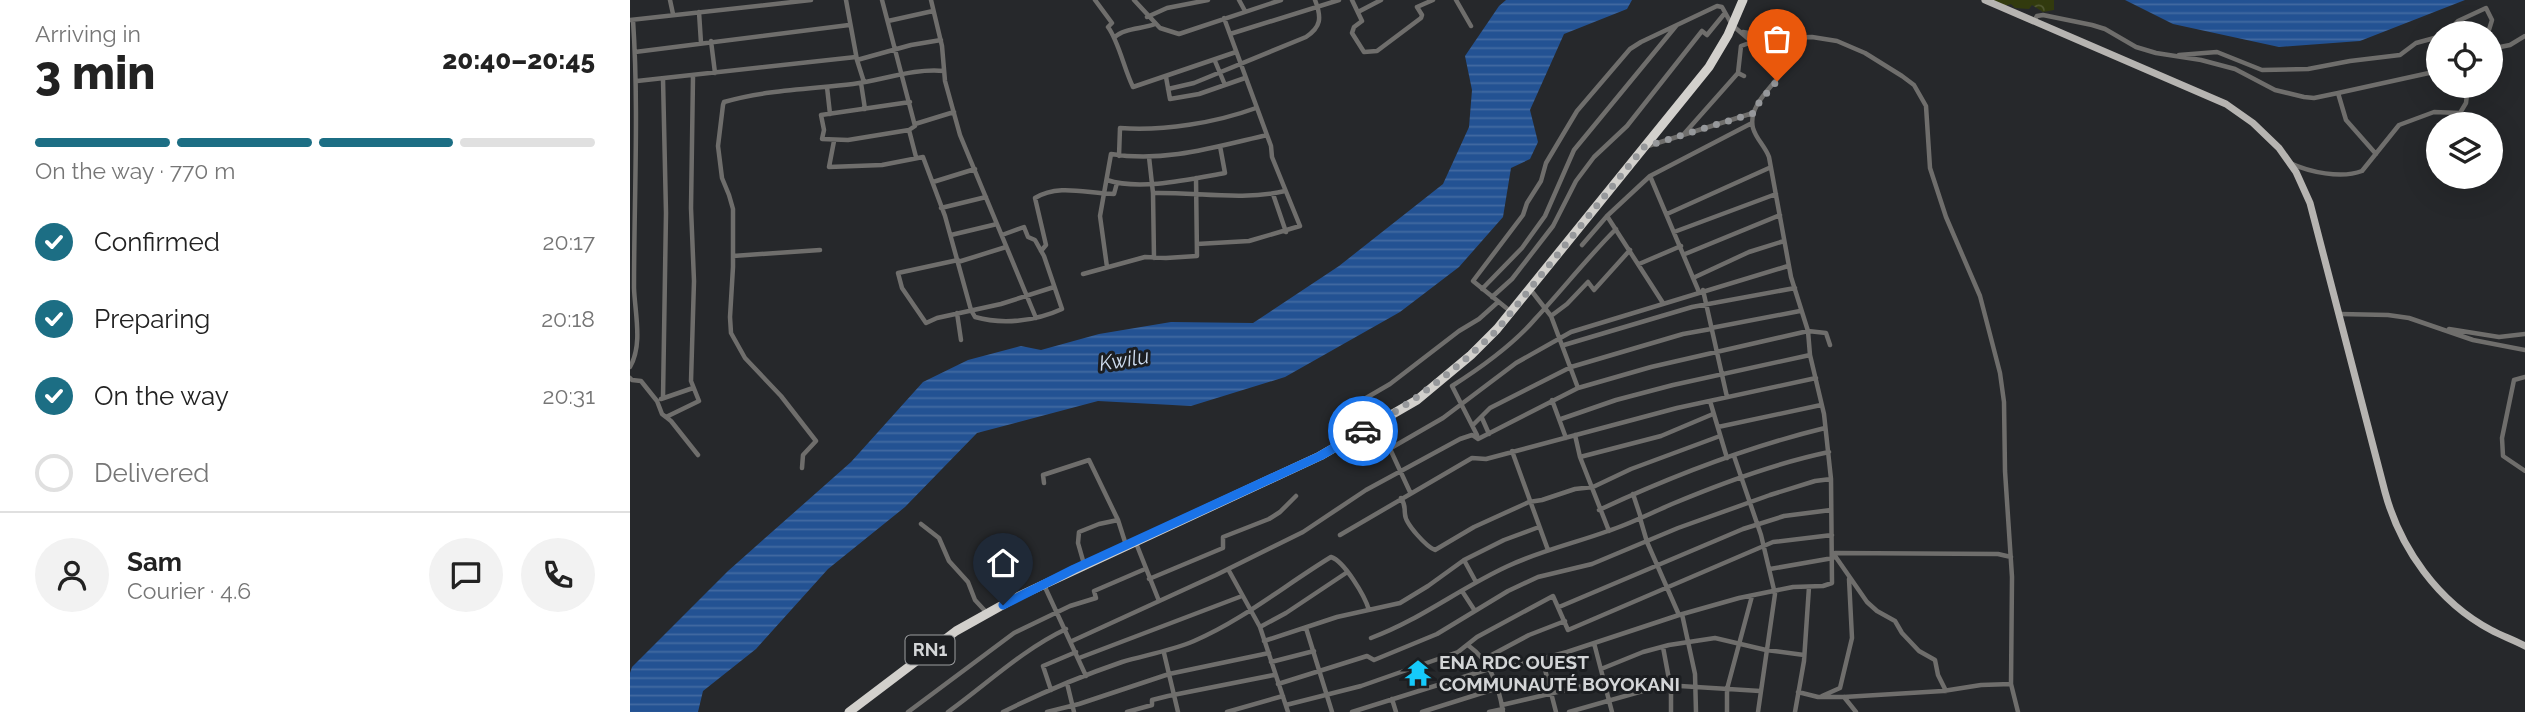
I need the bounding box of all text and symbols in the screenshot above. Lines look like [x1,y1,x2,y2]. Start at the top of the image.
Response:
pin [1747,9,1807,81]
text: Arriving in [35,20,141,47]
icon: bag [1758,20,1796,58]
map controls [2426,21,2503,189]
button: locate [2426,21,2503,98]
text: 20:40–20:45 [442,45,595,75]
text: 3 min [35,46,155,100]
button: layers [2426,112,2503,189]
text: On the way · 770 m [35,157,235,184]
icon: check [35,223,73,261]
text: Confirmed [94,227,220,257]
text: 20:17 [543,228,595,255]
icon: check [35,300,73,338]
text: Preparing [94,304,210,334]
text: 20:18 [541,305,595,332]
water label: Kwilu [1097,343,1151,376]
icon: check [35,377,73,415]
text: On the way [94,381,229,411]
text: 20:31 [542,382,595,409]
courier [1328,396,1398,466]
icon: car [1344,412,1382,450]
text: Delivered [94,458,209,488]
pin [973,533,1033,605]
button: person [35,538,109,612]
button: chat [429,538,503,612]
button: phone [521,538,595,612]
icon: home [984,544,1022,582]
text: Sam [127,547,182,577]
text: Courier · 4.6 [127,577,251,604]
road number: RN1 [906,636,954,664]
place label: ENA RDC OUEST COMMUNAUTÉ BOYOKANI [1439,651,1680,695]
temple icon: ENA RDC OUEST COMMUNAUTÉ BOYOKANI [1403,658,1433,688]

